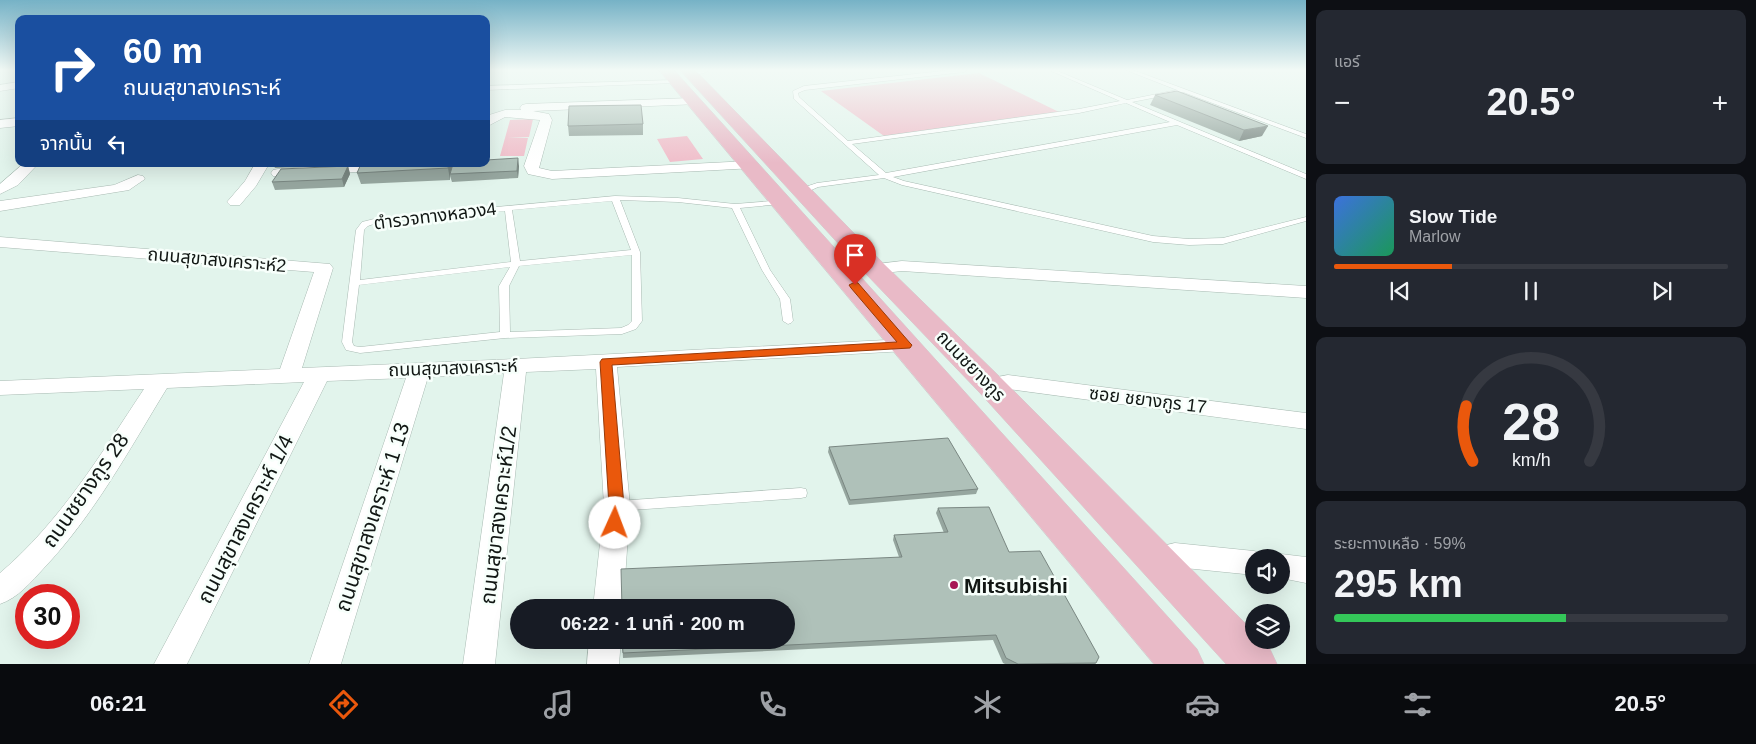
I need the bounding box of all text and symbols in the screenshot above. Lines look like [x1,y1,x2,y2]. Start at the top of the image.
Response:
text: 60 m [123,31,203,70]
icon: right [40,35,105,100]
text: แอร์ [1334,53,1360,70]
text: ถนนสุขาสงเคราะห์ [123,75,281,100]
text: 20.5° [1486,81,1576,123]
text: − [1334,87,1350,118]
text: + [1712,87,1728,118]
icon: left [103,130,131,158]
text: จากนั้น [40,133,93,154]
street label: ตำรวจทางหลวง4 [373,199,497,233]
text: Slow Tide [1409,206,1497,227]
text: Marlow [1409,228,1461,245]
pin [834,234,876,285]
icon: arrive [841,241,869,269]
street label: ถนนสุขาสงเคราะห์2 [147,244,287,277]
icon: previous [1386,277,1414,305]
icon: pause [1517,277,1545,305]
icon: next [1648,277,1676,305]
street label: ถนนชยางกูร [931,327,1010,407]
street label: ถนนสุขาสงเคราะห์ [388,356,518,381]
street label: ซอย ชยางกูร 17 [1088,383,1208,419]
text: 28 [1502,393,1560,451]
street label: ถนนสุขาสงเคราะห์ 1 13 [331,420,415,615]
street label: ถนนสุขาสงเคราะห์1/2 [476,424,522,606]
street label: ถนนชยางกูร 28 [37,428,135,553]
street label: ถนนสุขาสงเคราะห์ 1/4 [193,431,299,608]
text: km/h [1512,450,1550,470]
position arrow [588,496,640,548]
text: ระยะทางเหลือ · 59% [1334,535,1466,552]
map controls [1245,549,1290,649]
button: sound [1245,549,1290,594]
text: 295 km [1334,563,1463,605]
place label: Mitsubishi [964,574,1068,597]
marker: Mitsubishi [948,579,960,591]
speed limit sign: 30 [15,584,80,649]
button: layers [1245,604,1290,649]
text: 06:22 · 1 นาที · 200 m [560,613,745,634]
icon: directions [326,687,361,722]
icon: music [541,687,576,722]
icon: phone [755,687,790,722]
icon: climate [970,687,1005,722]
icon: car [1185,687,1220,722]
icon: filters [1400,687,1435,722]
text: 06:21 [90,691,146,716]
text: 20.5° [1614,691,1666,716]

